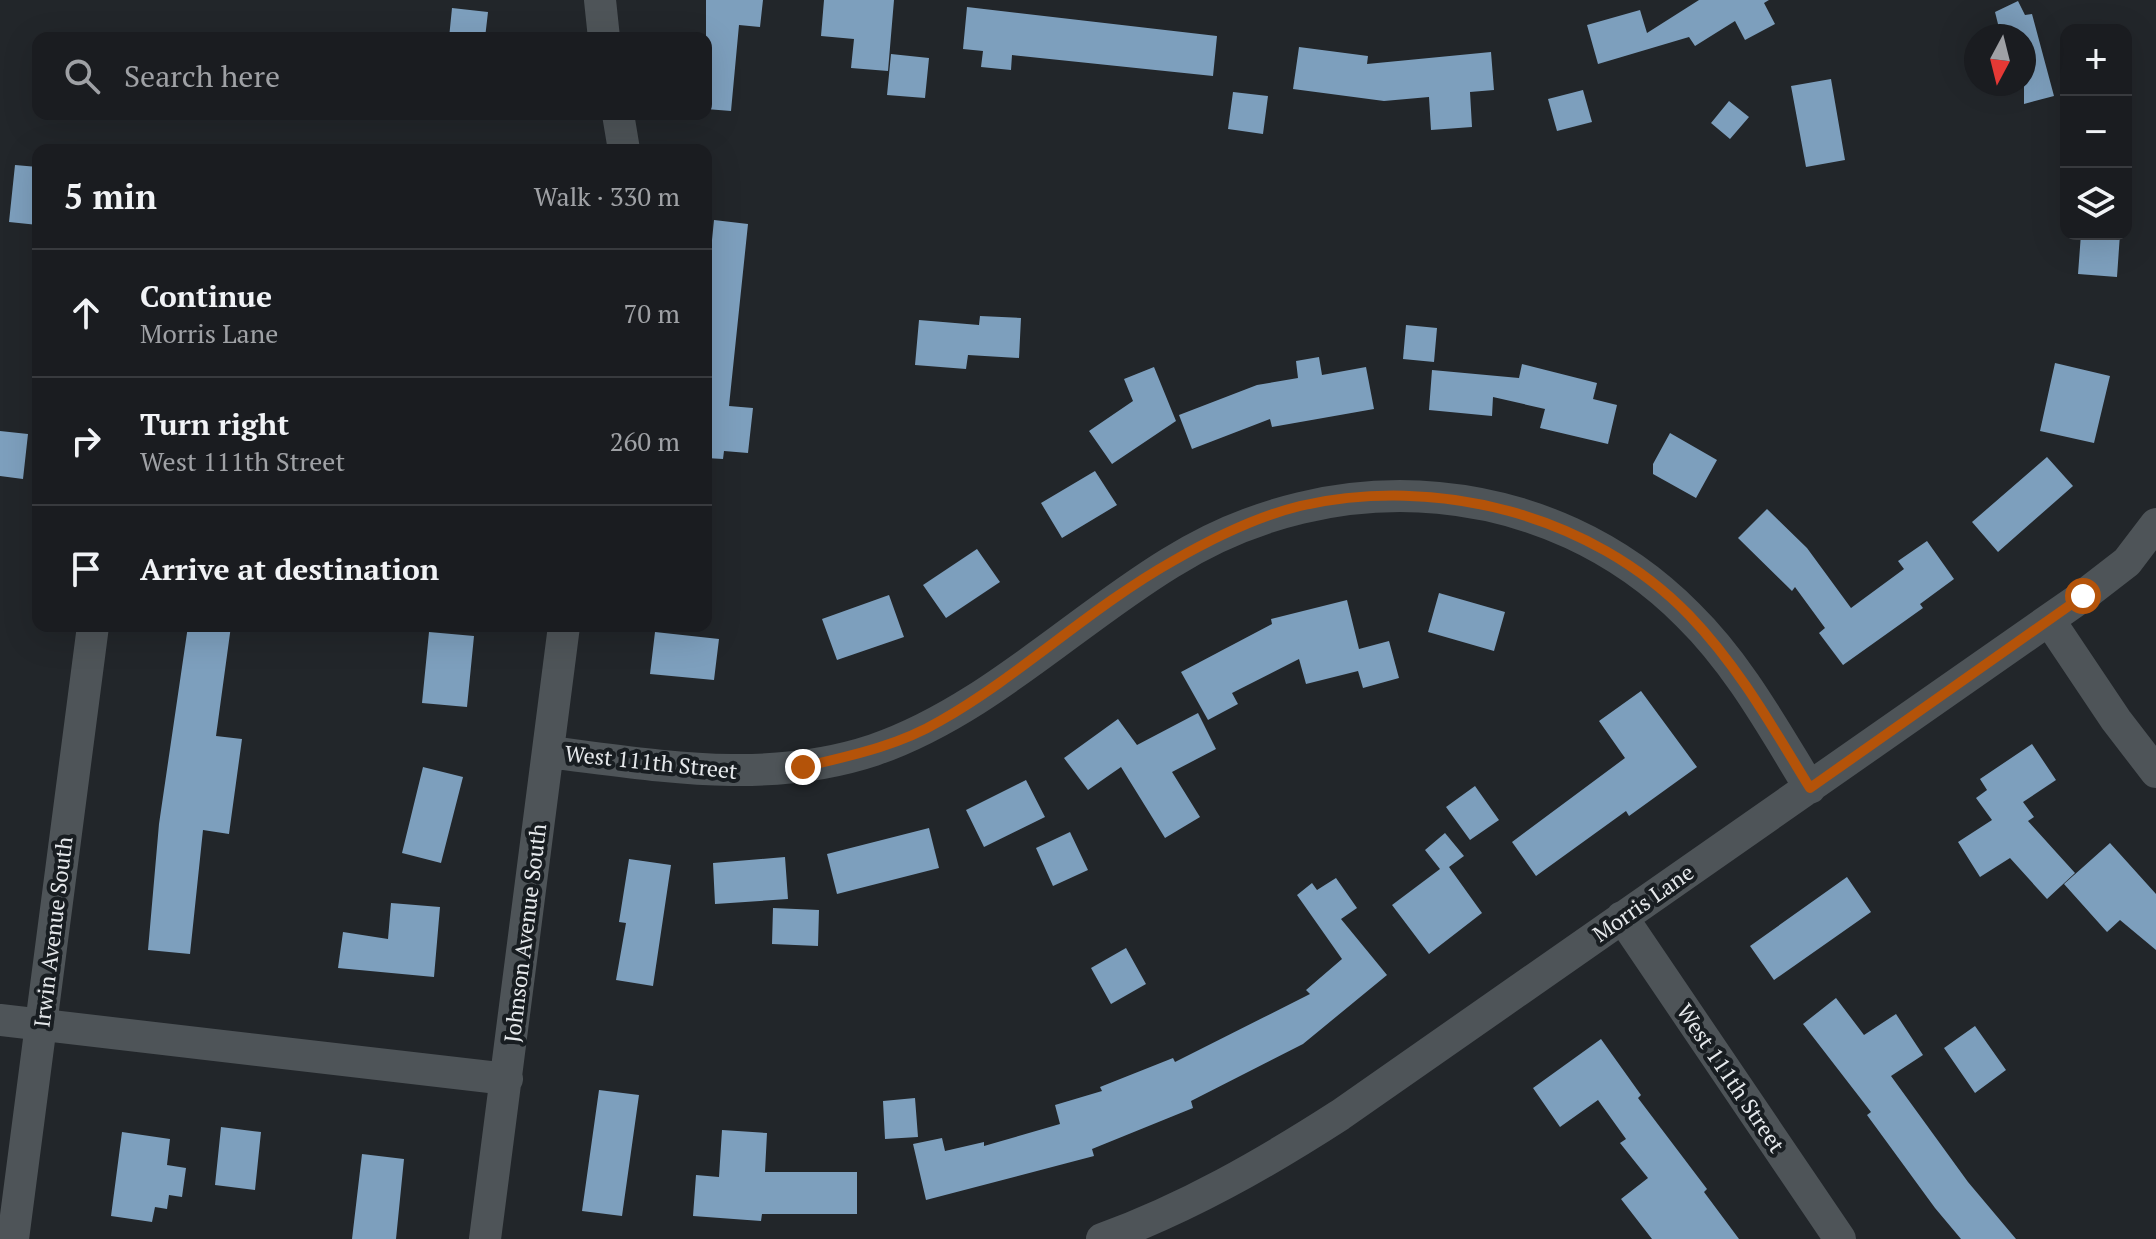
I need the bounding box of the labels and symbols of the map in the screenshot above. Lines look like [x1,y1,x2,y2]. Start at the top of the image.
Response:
north arrow [1964,24,2036,96]
route start [2065,578,2101,614]
street label: West 111th Street [563,738,739,785]
route end [785,749,821,785]
street label: Johnson Avenue South [497,822,552,1044]
street label: Irwin Avenue South [26,835,79,1029]
street label: Morris Lane [1586,857,1699,948]
street label: West 111th Street [1671,998,1792,1158]

